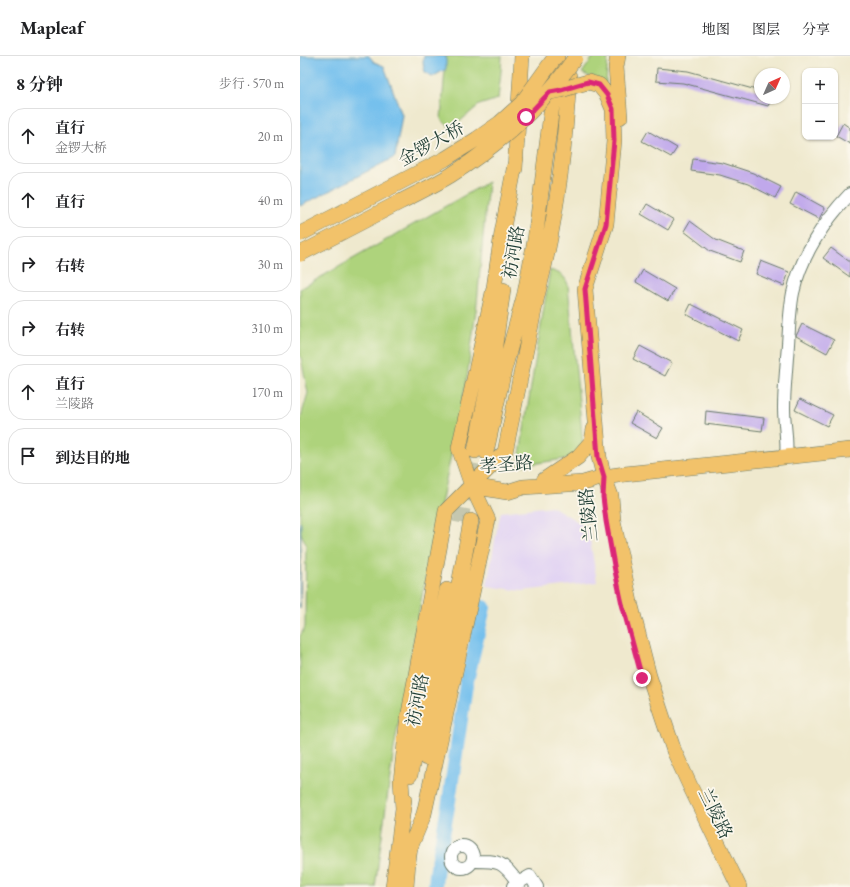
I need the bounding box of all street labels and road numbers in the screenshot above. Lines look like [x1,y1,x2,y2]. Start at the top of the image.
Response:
street label: 金锣大桥 [394,115,468,171]
street label: 祊河路 [497,223,529,281]
street label: 孝圣路 [478,450,534,478]
street label: 兰陵路 [574,487,602,543]
street label: 祊河路 [401,671,433,729]
street label: 兰陵路 [694,784,738,842]

